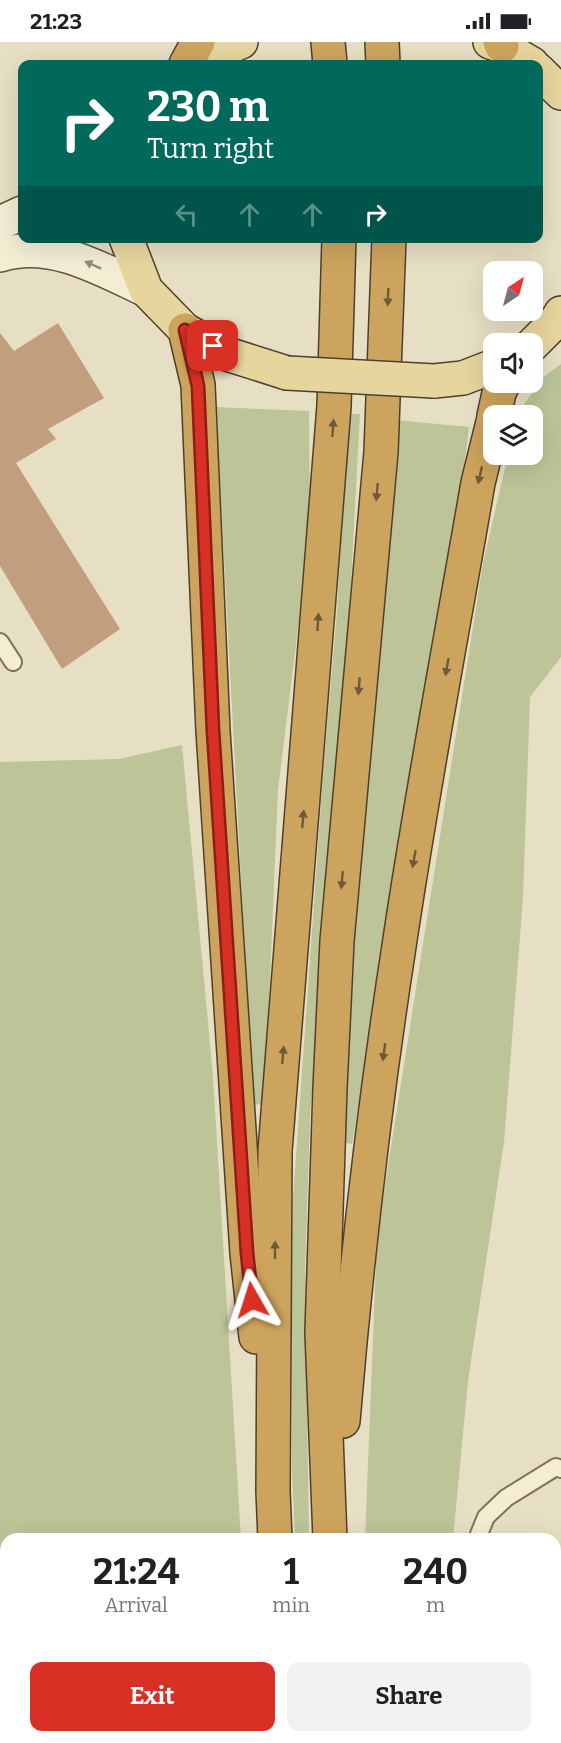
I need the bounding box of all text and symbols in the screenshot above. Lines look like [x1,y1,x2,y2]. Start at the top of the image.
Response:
text: 21:23 [30,8,82,35]
text: 230 m [147,82,269,132]
icon: right [48,84,126,162]
text: Turn right [147,133,274,165]
icon: left [170,198,203,231]
icon: ahead [233,198,266,231]
icon: ahead [296,198,329,231]
icon: right [359,198,392,231]
one-way arrow [84,261,101,270]
north arrow [483,261,543,321]
map controls [483,261,543,465]
one-way arrow [383,287,393,306]
pin [187,320,238,371]
icon: arrive [196,329,229,362]
button: sound [483,333,543,393]
button: layers [483,405,543,465]
one-way arrow [328,418,337,437]
one-way arrow [475,466,485,484]
one-way arrow [372,482,382,501]
one-way arrow [313,613,323,632]
one-way arrow [442,658,451,677]
one-way arrow [354,676,364,695]
one-way arrow [298,809,308,828]
one-way arrow [409,850,418,869]
one-way arrow [337,871,347,890]
one-way arrow [379,1043,389,1062]
one-way arrow [278,1045,288,1064]
one-way arrow [270,1240,279,1259]
position arrow [220,1268,284,1332]
text: 21:24 [93,1550,179,1594]
text: 1 [283,1550,299,1594]
text: 240 [403,1550,468,1594]
text: Arrival [104,1593,168,1617]
text: min [272,1593,310,1617]
text: m [426,1593,445,1617]
button: Exit [30,1662,275,1731]
button: Share [287,1662,531,1731]

